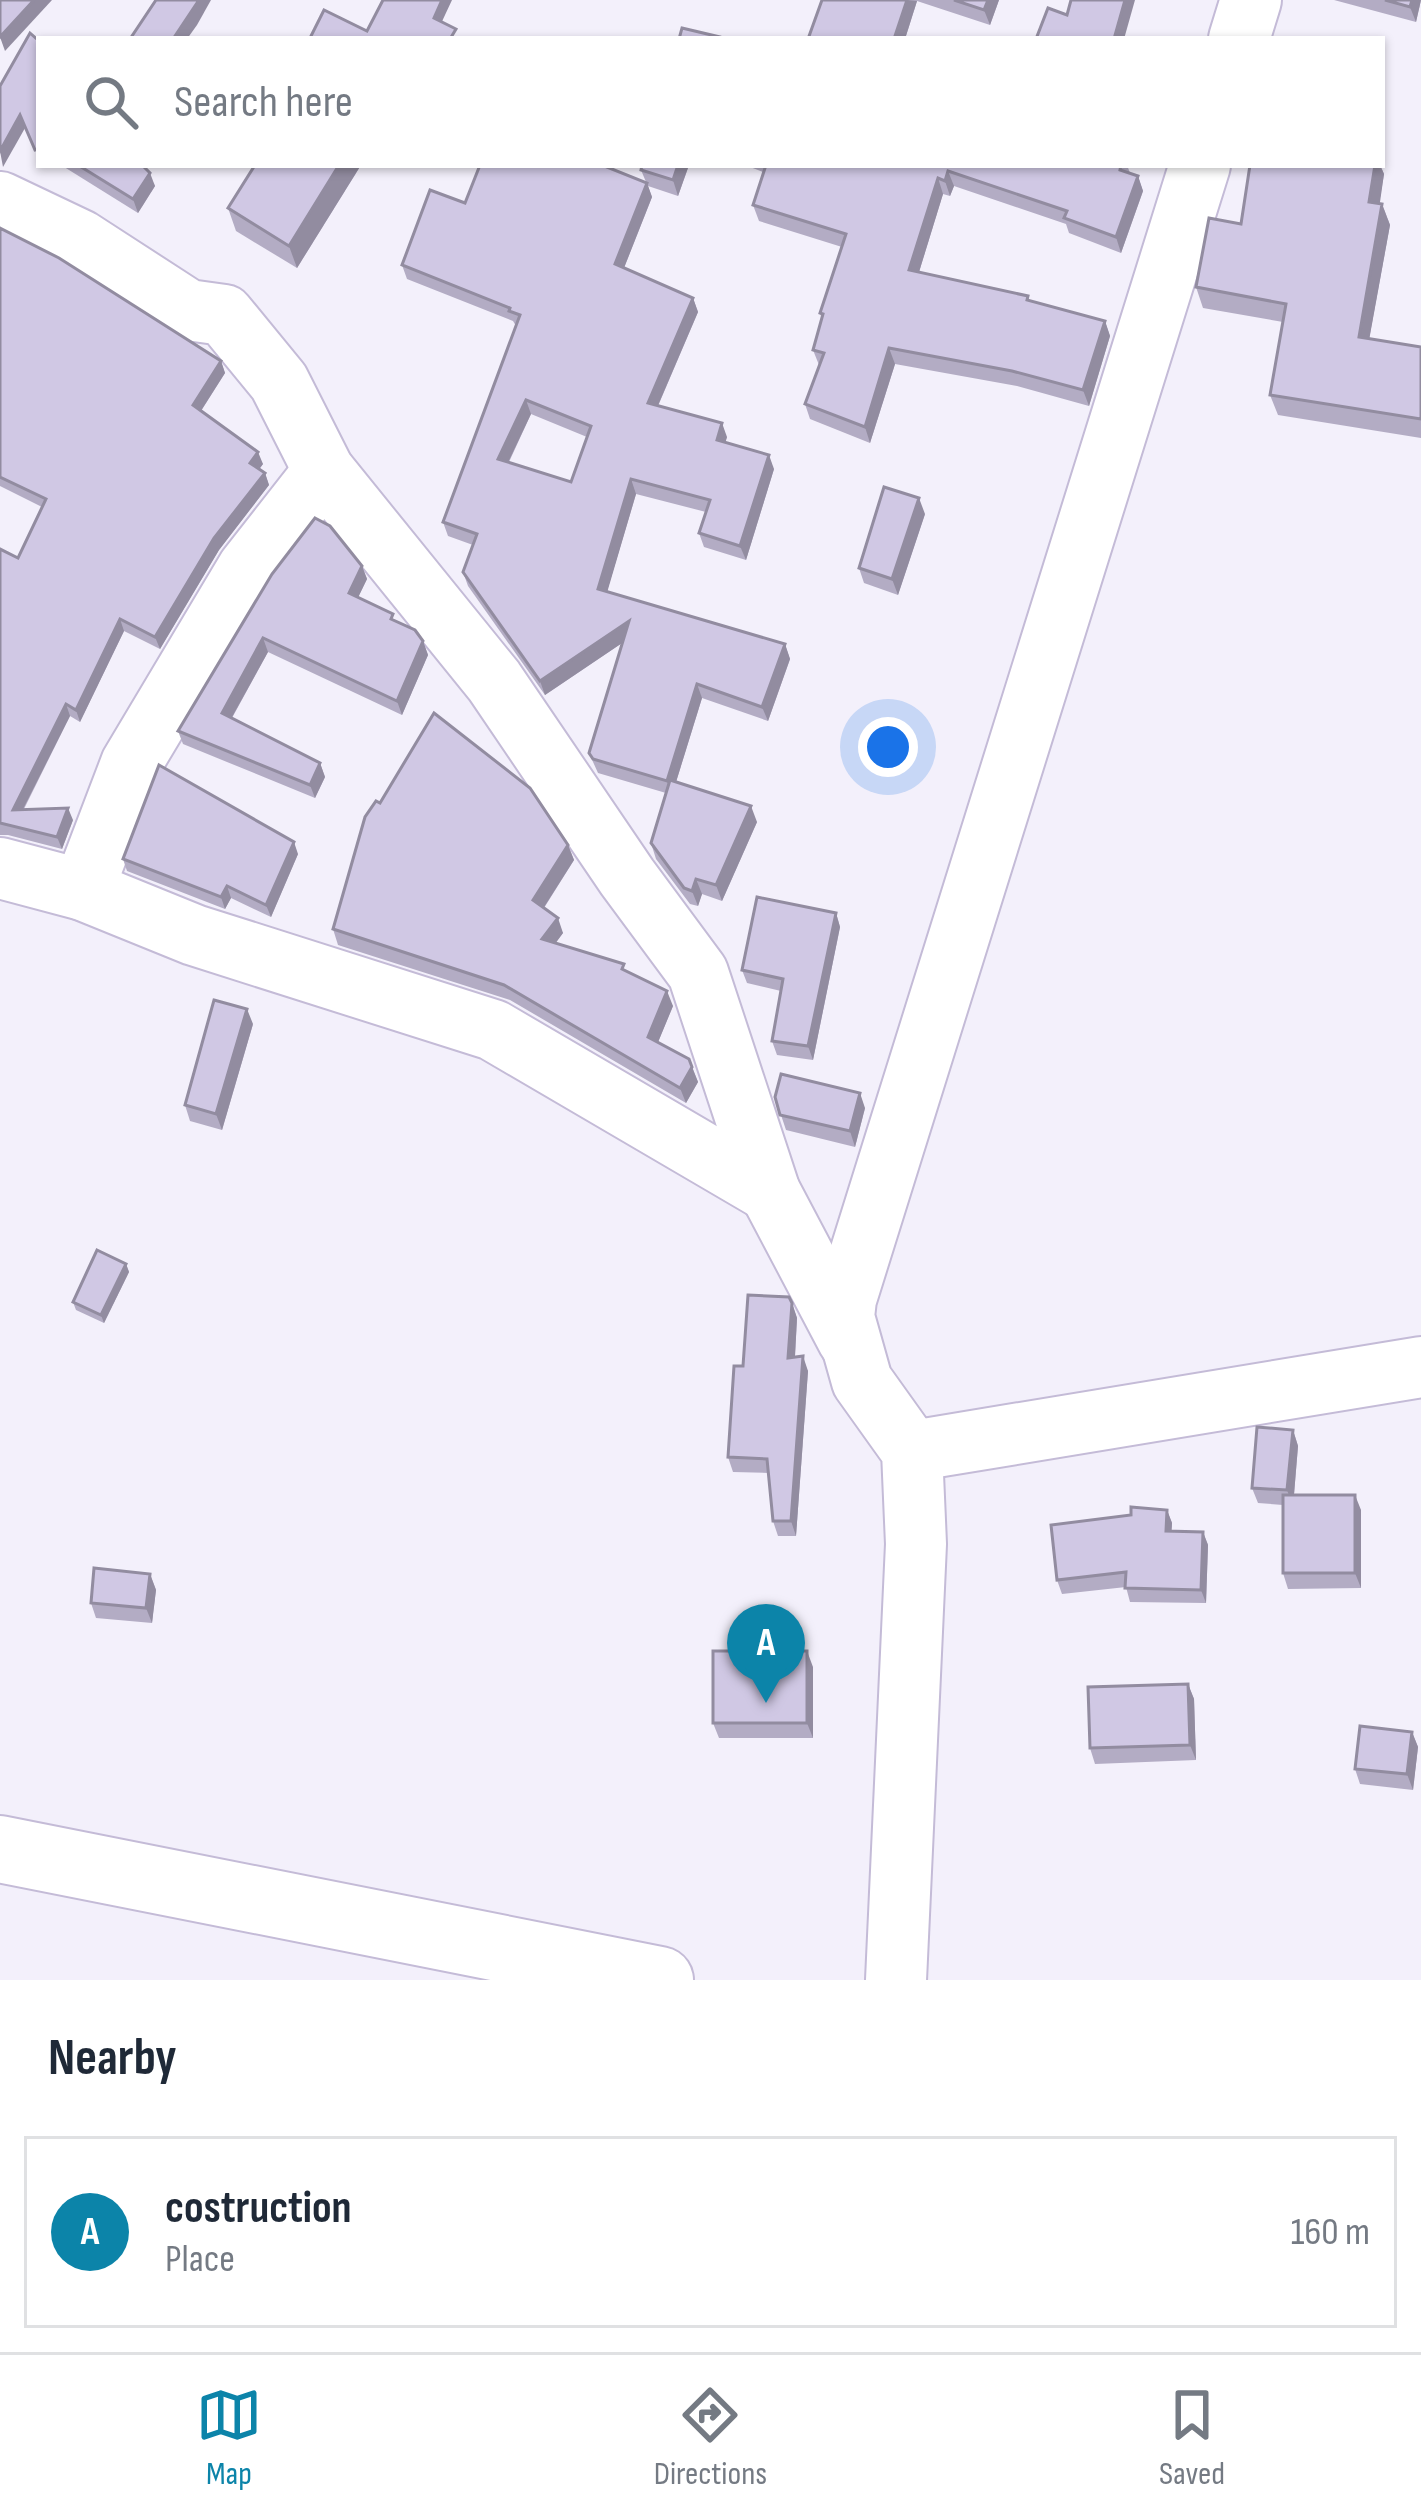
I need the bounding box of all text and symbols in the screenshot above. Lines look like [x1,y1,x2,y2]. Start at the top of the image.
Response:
search box [36,36,1385,168]
icon: search [78,69,144,135]
text: Search here [174,75,353,130]
your location [858,717,918,777]
pin: A [727,1604,805,1703]
text: Nearby [48,2028,177,2089]
text: costruction [165,2181,352,2236]
text: A [81,2209,99,2256]
text: 160 m [1291,2209,1370,2256]
text: Place [165,2236,235,2283]
tab: Map [196,2382,262,2494]
tab: Directions [654,2382,767,2494]
tab: Saved [1159,2382,1225,2494]

